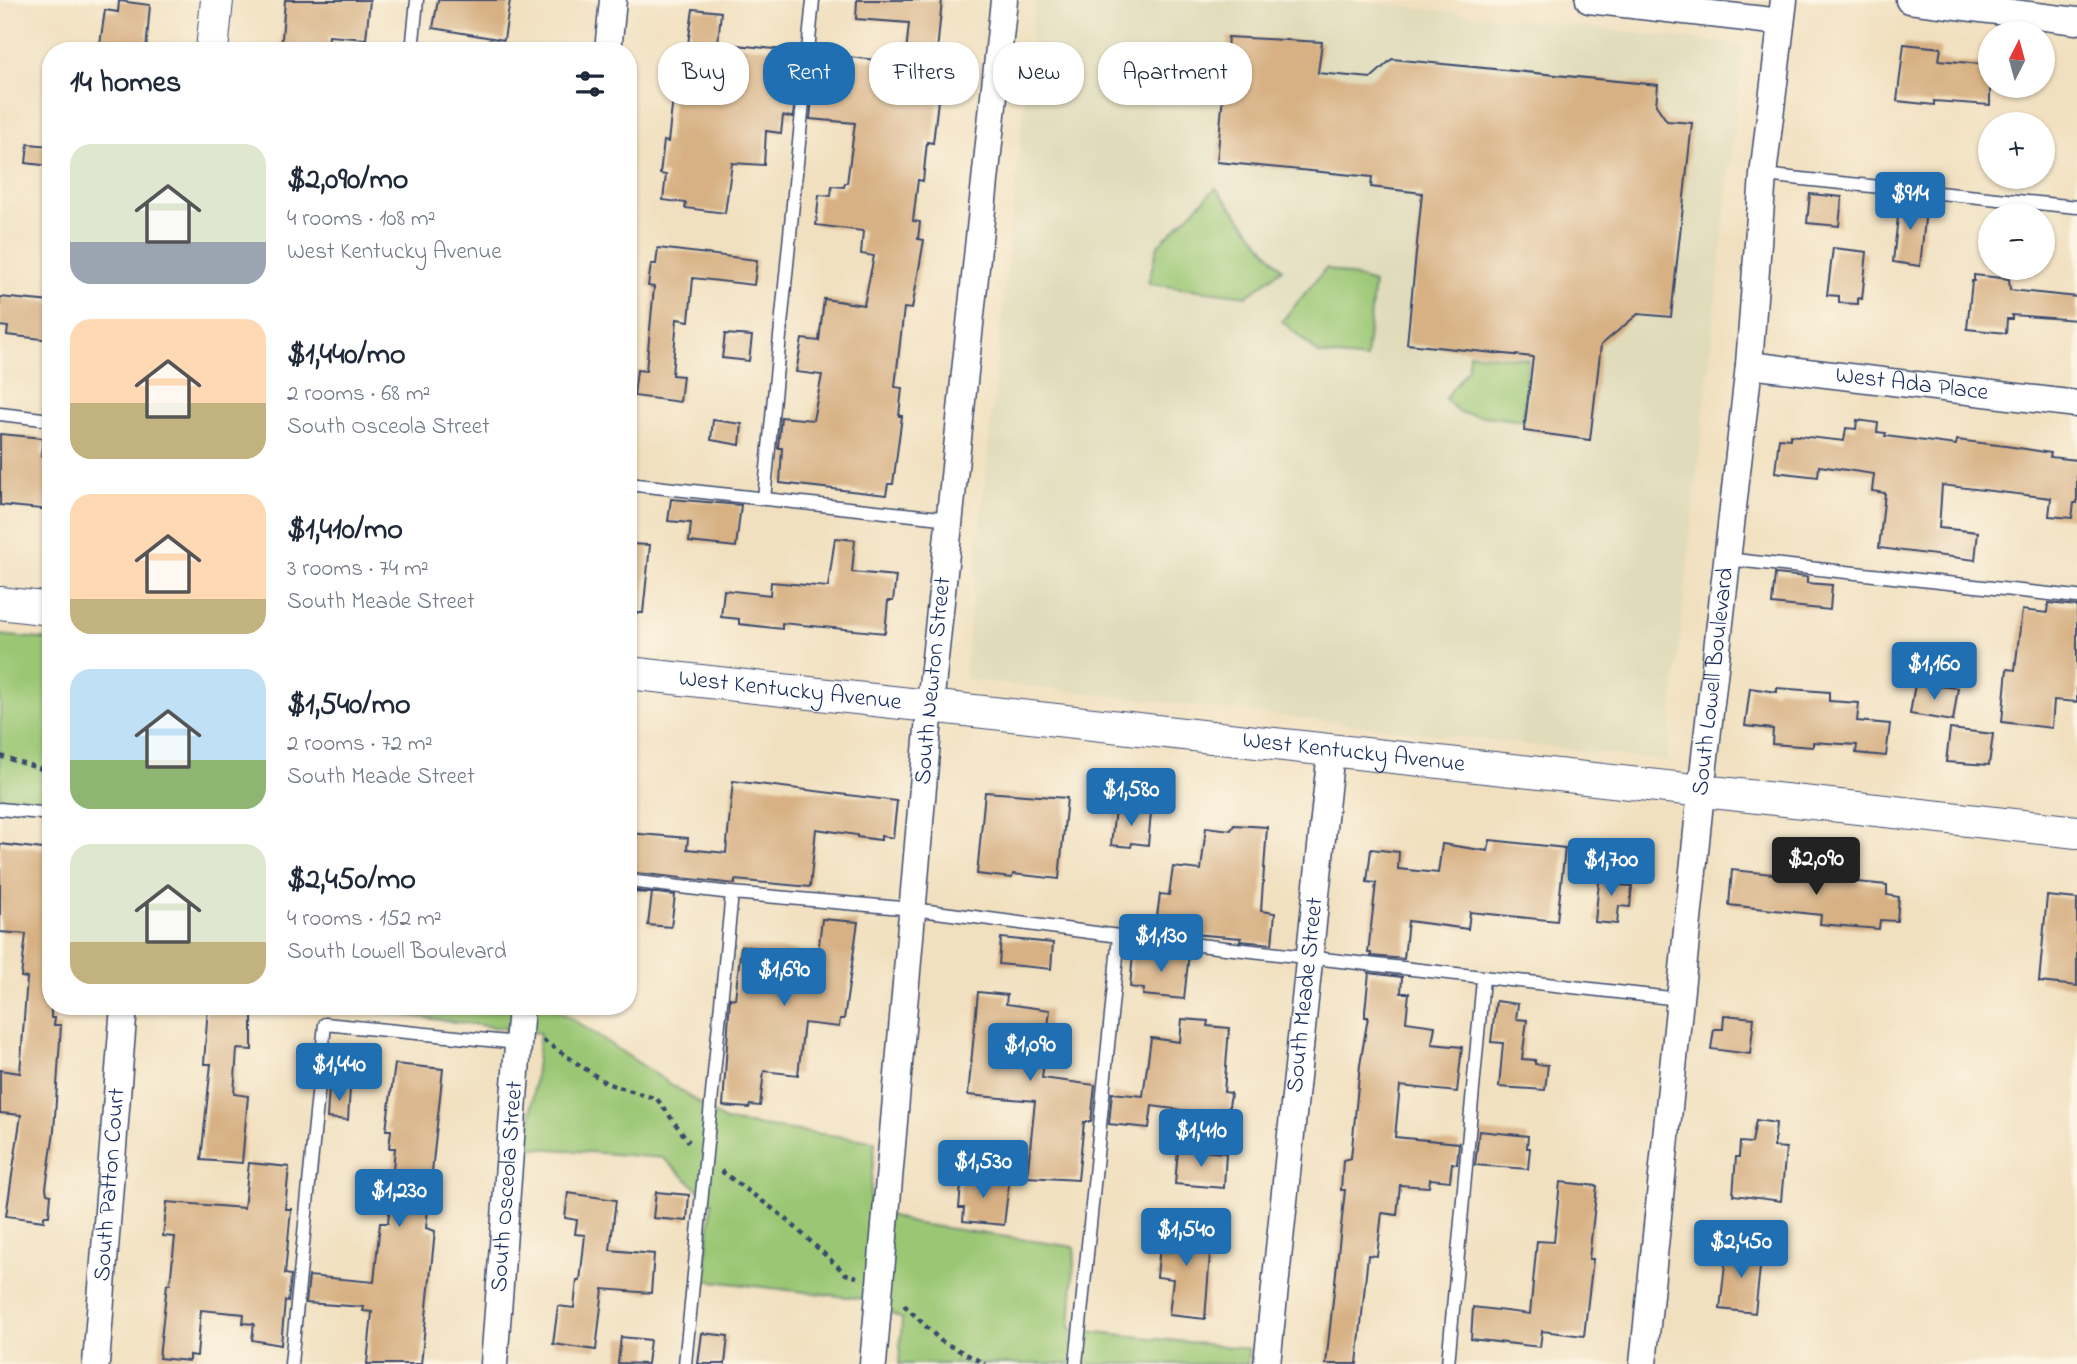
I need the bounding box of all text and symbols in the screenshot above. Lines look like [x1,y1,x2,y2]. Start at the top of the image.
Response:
north arrow [1978,21,2054,98]
map controls [1978,21,2055,280]
chip: Buy [658,42,749,105]
chip: Rent [763,42,855,105]
chip: Filters [869,42,979,105]
chip: New [993,42,1084,105]
chip: Apartment [1098,42,1252,105]
text: 14 homes [70,62,181,106]
icon: filters [571,65,609,103]
button: + [1978,112,2055,189]
text: $2,090/mo [287,159,408,203]
icon: home [126,172,210,256]
pin: $914 [1869,173,1951,232]
text: $914 [1891,178,1929,211]
text: 4 rooms · 108 m² [287,203,436,236]
button: − [1978,203,2055,280]
text: West Kentucky Avenue [287,236,502,269]
text: $1,440/mo [287,334,406,378]
icon: home [126,347,210,431]
street label: West Ada Place [1833,358,1991,411]
text: 2 rooms · 68 m² [287,378,430,411]
text: South Osceola Street [287,411,490,444]
text: $1,410/mo [287,509,403,553]
icon: home [126,522,210,606]
text: 3 rooms · 74 m² [287,553,429,586]
street label: South Lowell Boulevard [1683,565,1744,798]
street label: South Newton Street [906,575,961,786]
text: South Meade Street [287,586,475,619]
pin: $1,160 [1877,642,1991,702]
text: $1,160 [1908,648,1960,681]
street label: West Kentucky Avenue [677,661,904,720]
text: $1,540/mo [287,684,411,728]
icon: home [126,697,210,781]
street label: West Kentucky Avenue [1240,723,1467,782]
text: 2 rooms · 72 m² [287,728,433,761]
text: South Meade Street [287,761,475,794]
pin: $1,580 [1074,768,1188,828]
text: $1,580 [1103,774,1159,807]
pin: $1,700 [1554,838,1668,898]
pin: $2,090 [1759,838,1873,897]
text: $2,090 [1788,843,1844,876]
text: $1,700 [1584,844,1638,877]
text: $2,450/mo [287,859,416,903]
icon: home [126,872,210,956]
street label: South Meade Street [1278,896,1333,1094]
text: 4 rooms · 152 m² [287,903,442,936]
pin: $1,130 [1104,914,1218,974]
text: $1,130 [1135,920,1187,953]
text: South Lowell Boulevard [287,936,507,969]
pin: $1,690 [727,948,841,1008]
text: $1,690 [758,954,810,987]
pin: $1,090 [973,1024,1087,1083]
text: $1,090 [1004,1029,1056,1062]
pin: $1,440 [282,1044,396,1103]
text: $1,440 [312,1049,366,1082]
street label: South Osceola Street [482,1080,533,1293]
street label: South Patton Court [85,1087,135,1283]
pin: $1,410 [1144,1110,1258,1169]
text: $1,410 [1175,1115,1227,1148]
pin: $1,530 [926,1140,1040,1200]
text: $1,530 [954,1146,1012,1179]
pin: $1,230 [342,1170,456,1229]
text: $1,230 [371,1175,427,1208]
pin: $1,540 [1129,1208,1243,1268]
text: $1,540 [1157,1214,1215,1247]
pin: $2,450 [1684,1220,1798,1280]
text: $2,450 [1710,1226,1772,1259]

